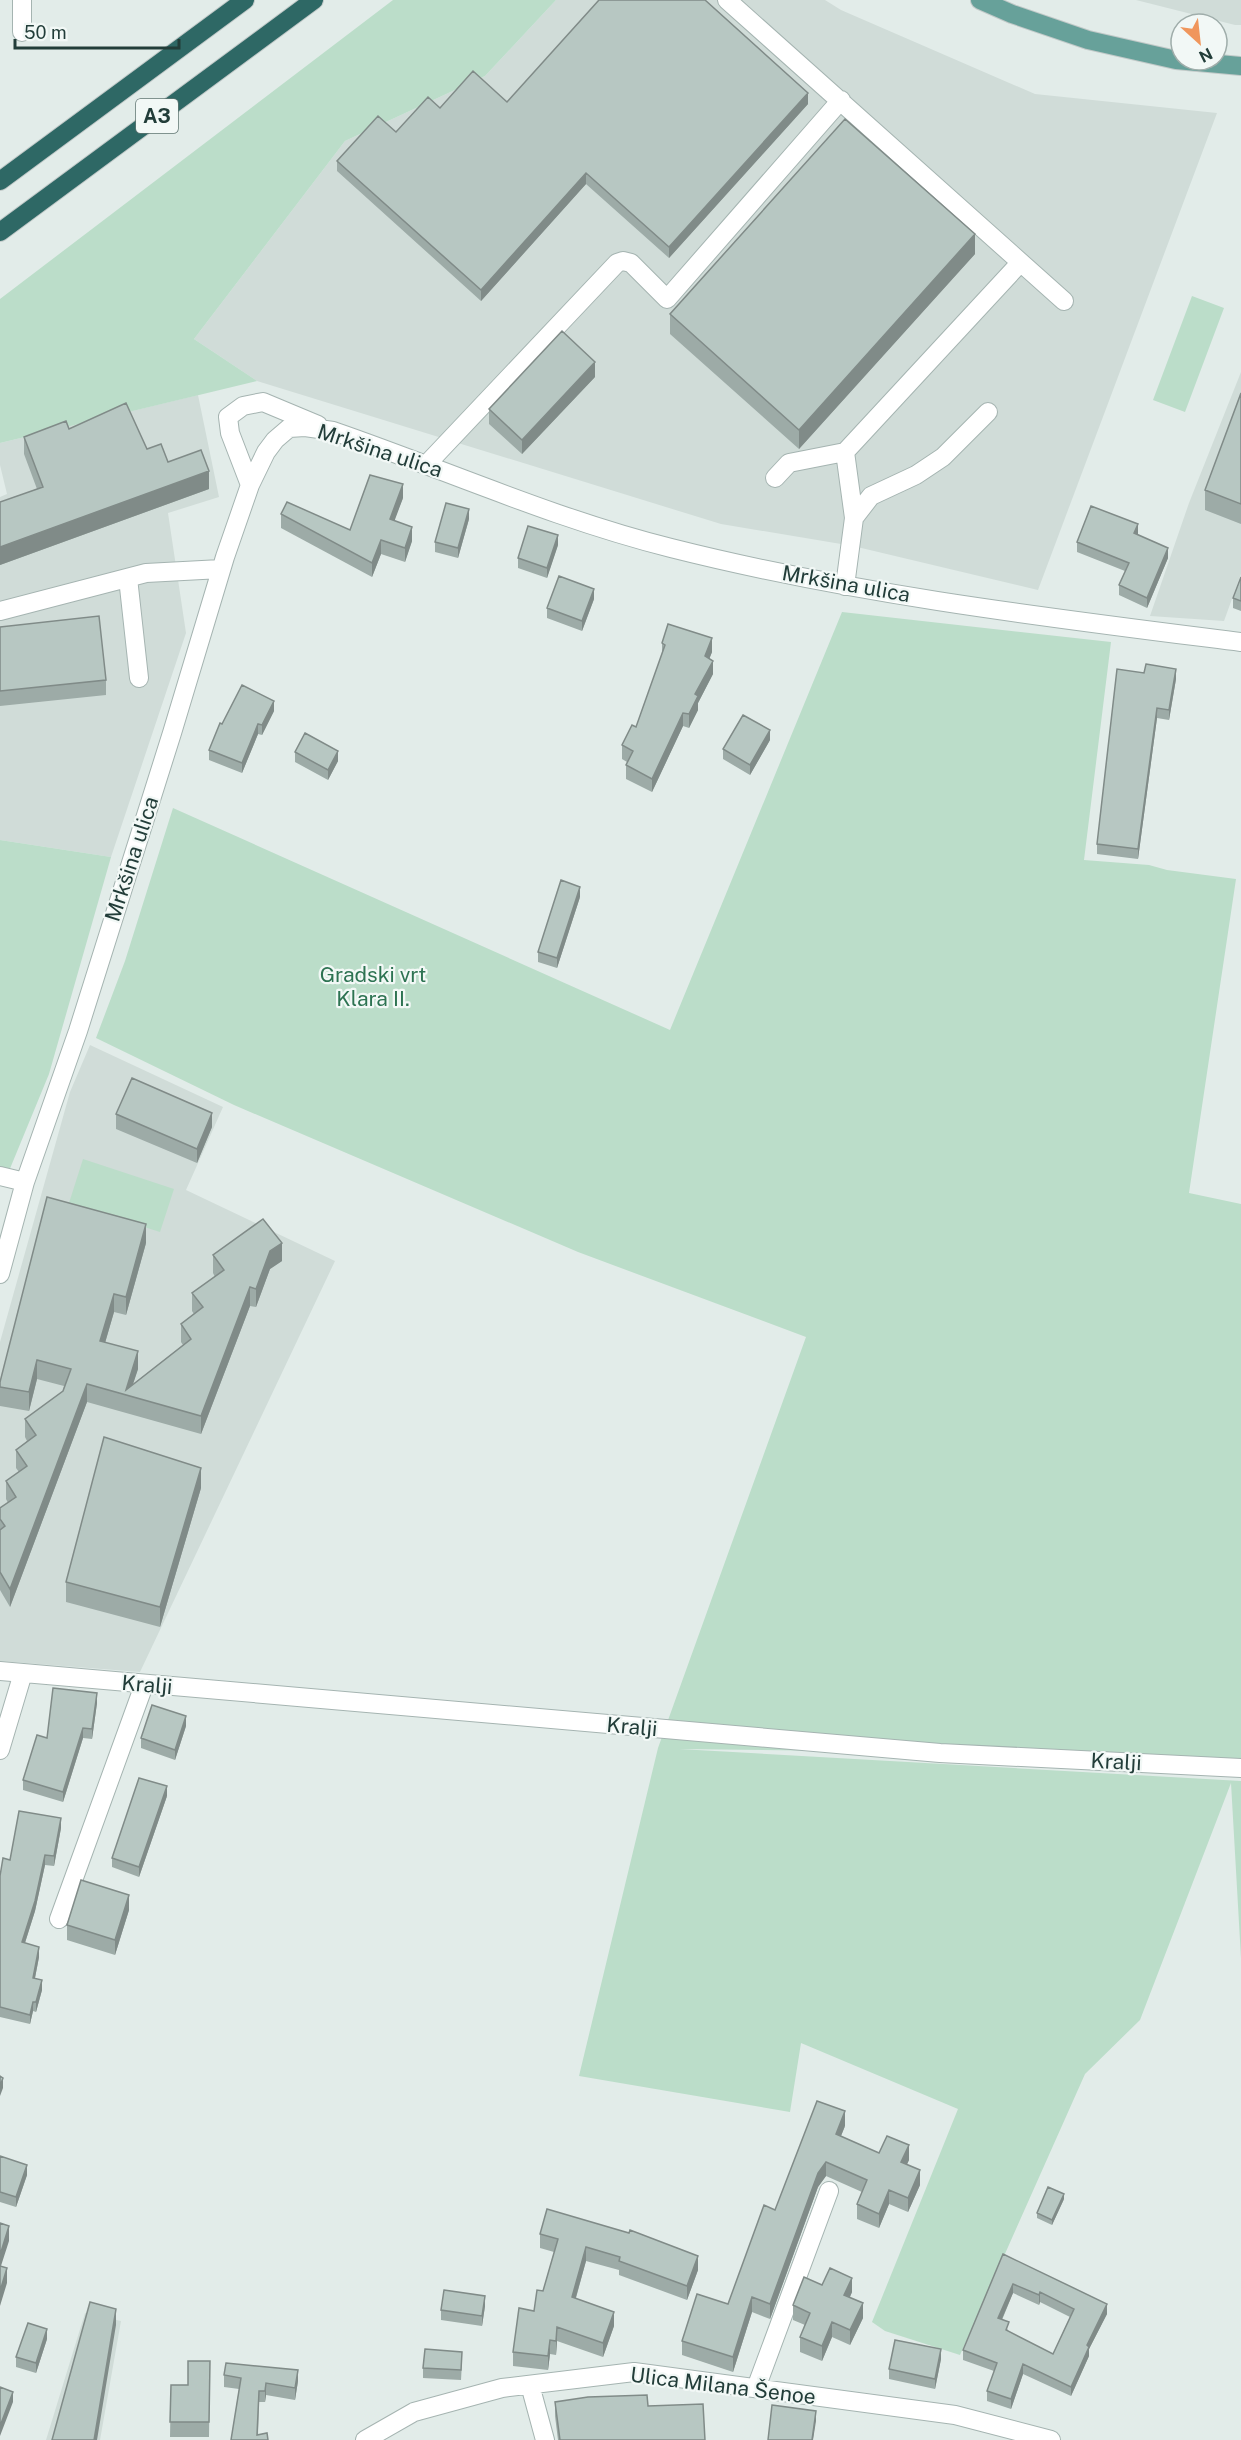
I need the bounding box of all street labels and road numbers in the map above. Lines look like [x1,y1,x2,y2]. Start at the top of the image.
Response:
road number: A3 [136,99,178,133]
street label: Mrkšina ulica [315,419,446,482]
street label: Mrkšina ulica [780,560,912,607]
street label: Mrkšina ulica [100,793,163,924]
street label: Kralji [121,1670,174,1699]
street label: Kralji [606,1712,659,1741]
street label: Kralji [1090,1748,1142,1775]
street label: Ulica Milana Šenoe [629,2362,817,2409]

